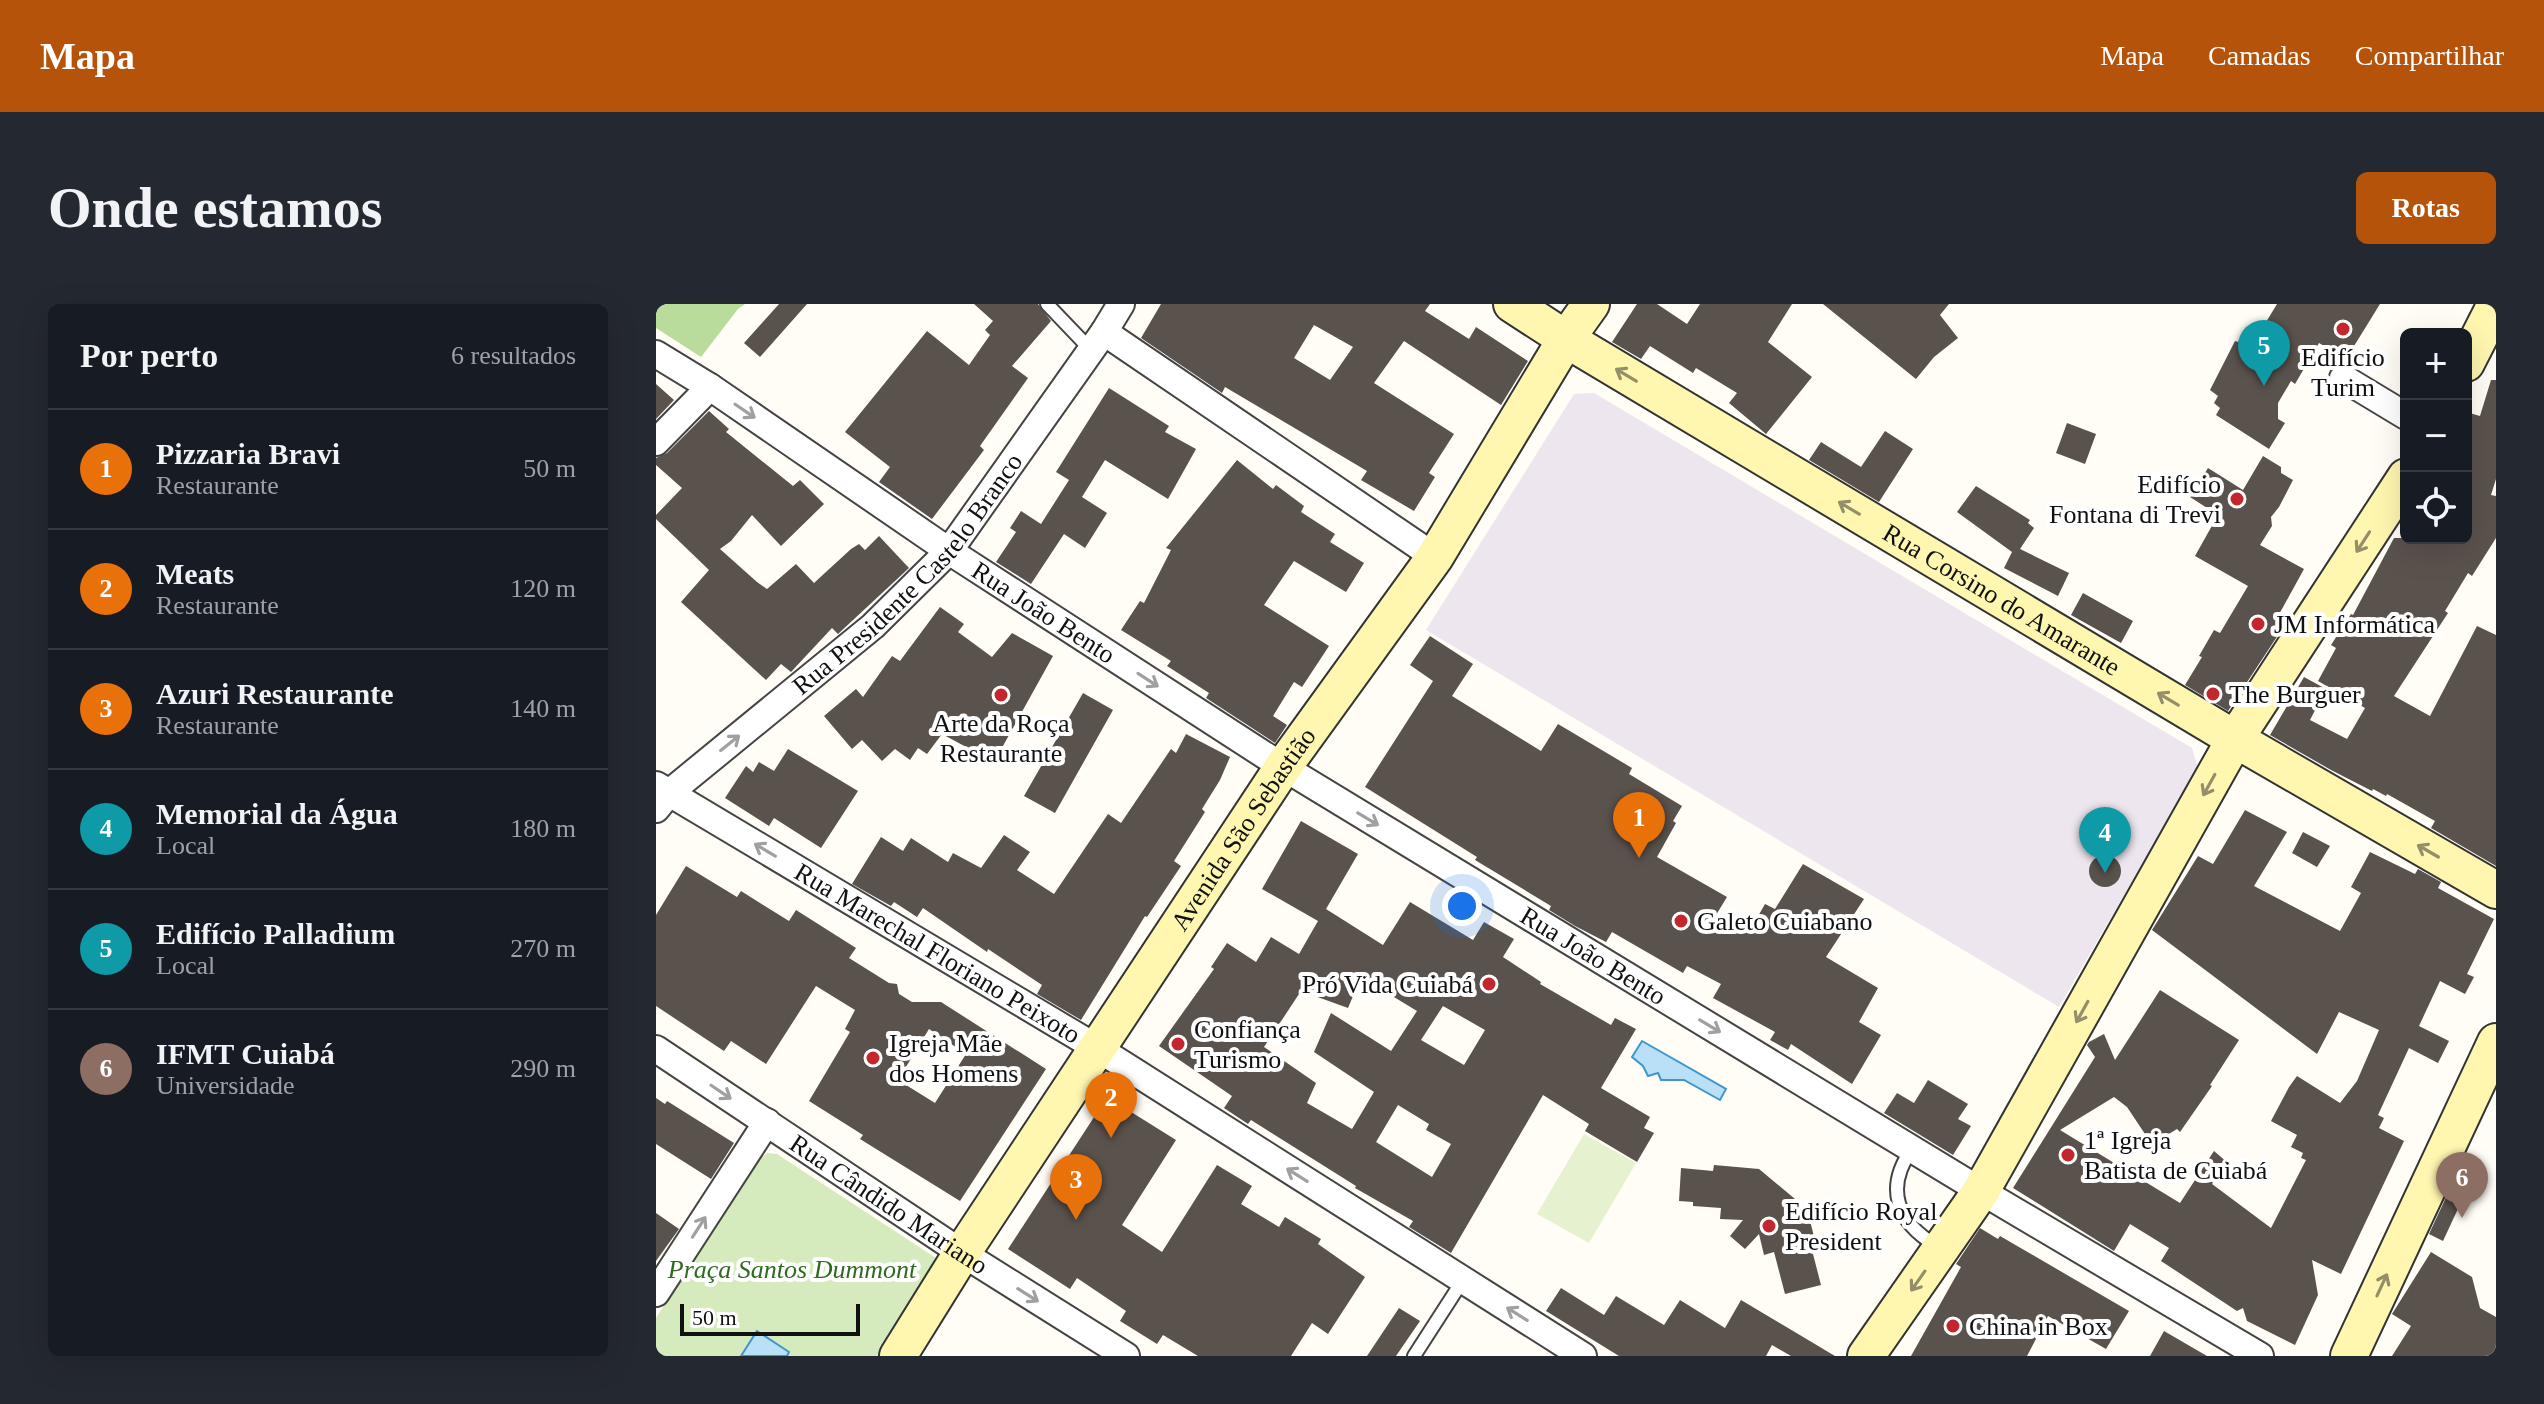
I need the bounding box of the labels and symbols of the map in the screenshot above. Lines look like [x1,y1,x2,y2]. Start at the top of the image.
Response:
pin: 5 [2238,320,2290,386]
marker: Edifício Turim [2334,320,2352,338]
place label: Edifício Turim [2301,343,2385,402]
one-way arrow [1615,367,1638,383]
one-way arrow [734,403,756,420]
street label: Rua Presidente Castelo Branco [787,448,1028,700]
place label: Edifício Fontana di Trevi [2049,470,2221,529]
marker: Edifício Fontana di Trevi [2228,490,2246,508]
one-way arrow [1838,500,1861,516]
street label: Rua Corsino do Amarante [1878,518,2125,681]
one-way arrow [2355,530,2371,553]
street label: Rua João Bento [967,555,1121,669]
place label: JM Informática [2274,610,2435,639]
marker: JM Informática [2249,615,2267,633]
one-way arrow [1136,672,1159,688]
place label: The Burguer [2229,680,2361,709]
marker: The Burguer [2204,685,2222,703]
marker: Arte da Roça Restaurante [992,686,1010,704]
one-way arrow [2157,691,2180,707]
place label: Arte da Roça Restaurante [932,709,1070,768]
street label: Avenida São Sebastião [1165,722,1321,936]
one-way arrow [719,734,740,752]
one-way arrow [2201,773,2217,796]
pin: 1 [1613,792,1665,858]
pin: 4 [2079,807,2131,873]
one-way arrow [1356,811,1379,827]
one-way arrow [754,842,777,858]
one-way arrow [2417,843,2441,858]
street label: Rua Marechal Floriano Peixoto [790,857,1086,1049]
your location [1442,886,1482,926]
street label: Rua João Bento [1515,900,1671,1011]
place label: Galeto Cuiabano [1697,907,1872,936]
marker: Galeto Cuiabano [1672,912,1690,930]
place label: Pró Vida Cuiabá [1302,970,1473,999]
marker: Pró Vida Cuiabá [1480,975,1498,993]
one-way arrow [2074,1000,2090,1023]
place label: Confiança Turismo [1194,1015,1301,1074]
one-way arrow [1698,1019,1721,1035]
place label: Igreja Mãe dos Homens [889,1029,1018,1088]
marker: Confiança Turismo [1169,1035,1187,1053]
marker: Igreja Mãe dos Homens [864,1049,882,1067]
pin: 2 [1085,1072,1137,1138]
one-way arrow [709,1084,732,1100]
place label: 1ª Igreja Batista de Cuiabá [2084,1126,2268,1185]
street label: Rua Cândido Mariano [785,1128,993,1280]
marker: 1ª Igreja Batista de Cuiabá [2059,1146,2077,1164]
pin: 6 [2436,1152,2488,1218]
pin: 3 [1050,1154,1102,1220]
one-way arrow [1287,1167,1309,1184]
place label: Edifício Royal President [1785,1197,1937,1256]
one-way arrow [690,1217,707,1239]
marker: Edifício Royal President [1760,1217,1778,1235]
park label: Praça Santos Dummont [667,1255,917,1284]
one-way arrow [1910,1270,1926,1292]
one-way arrow [2375,1274,2390,1298]
one-way arrow [1016,1287,1039,1303]
scale bar [680,1300,860,1336]
one-way arrow [1506,1306,1529,1322]
place label: China in Box [1969,1312,2108,1341]
marker: China in Box [1944,1317,1962,1335]

